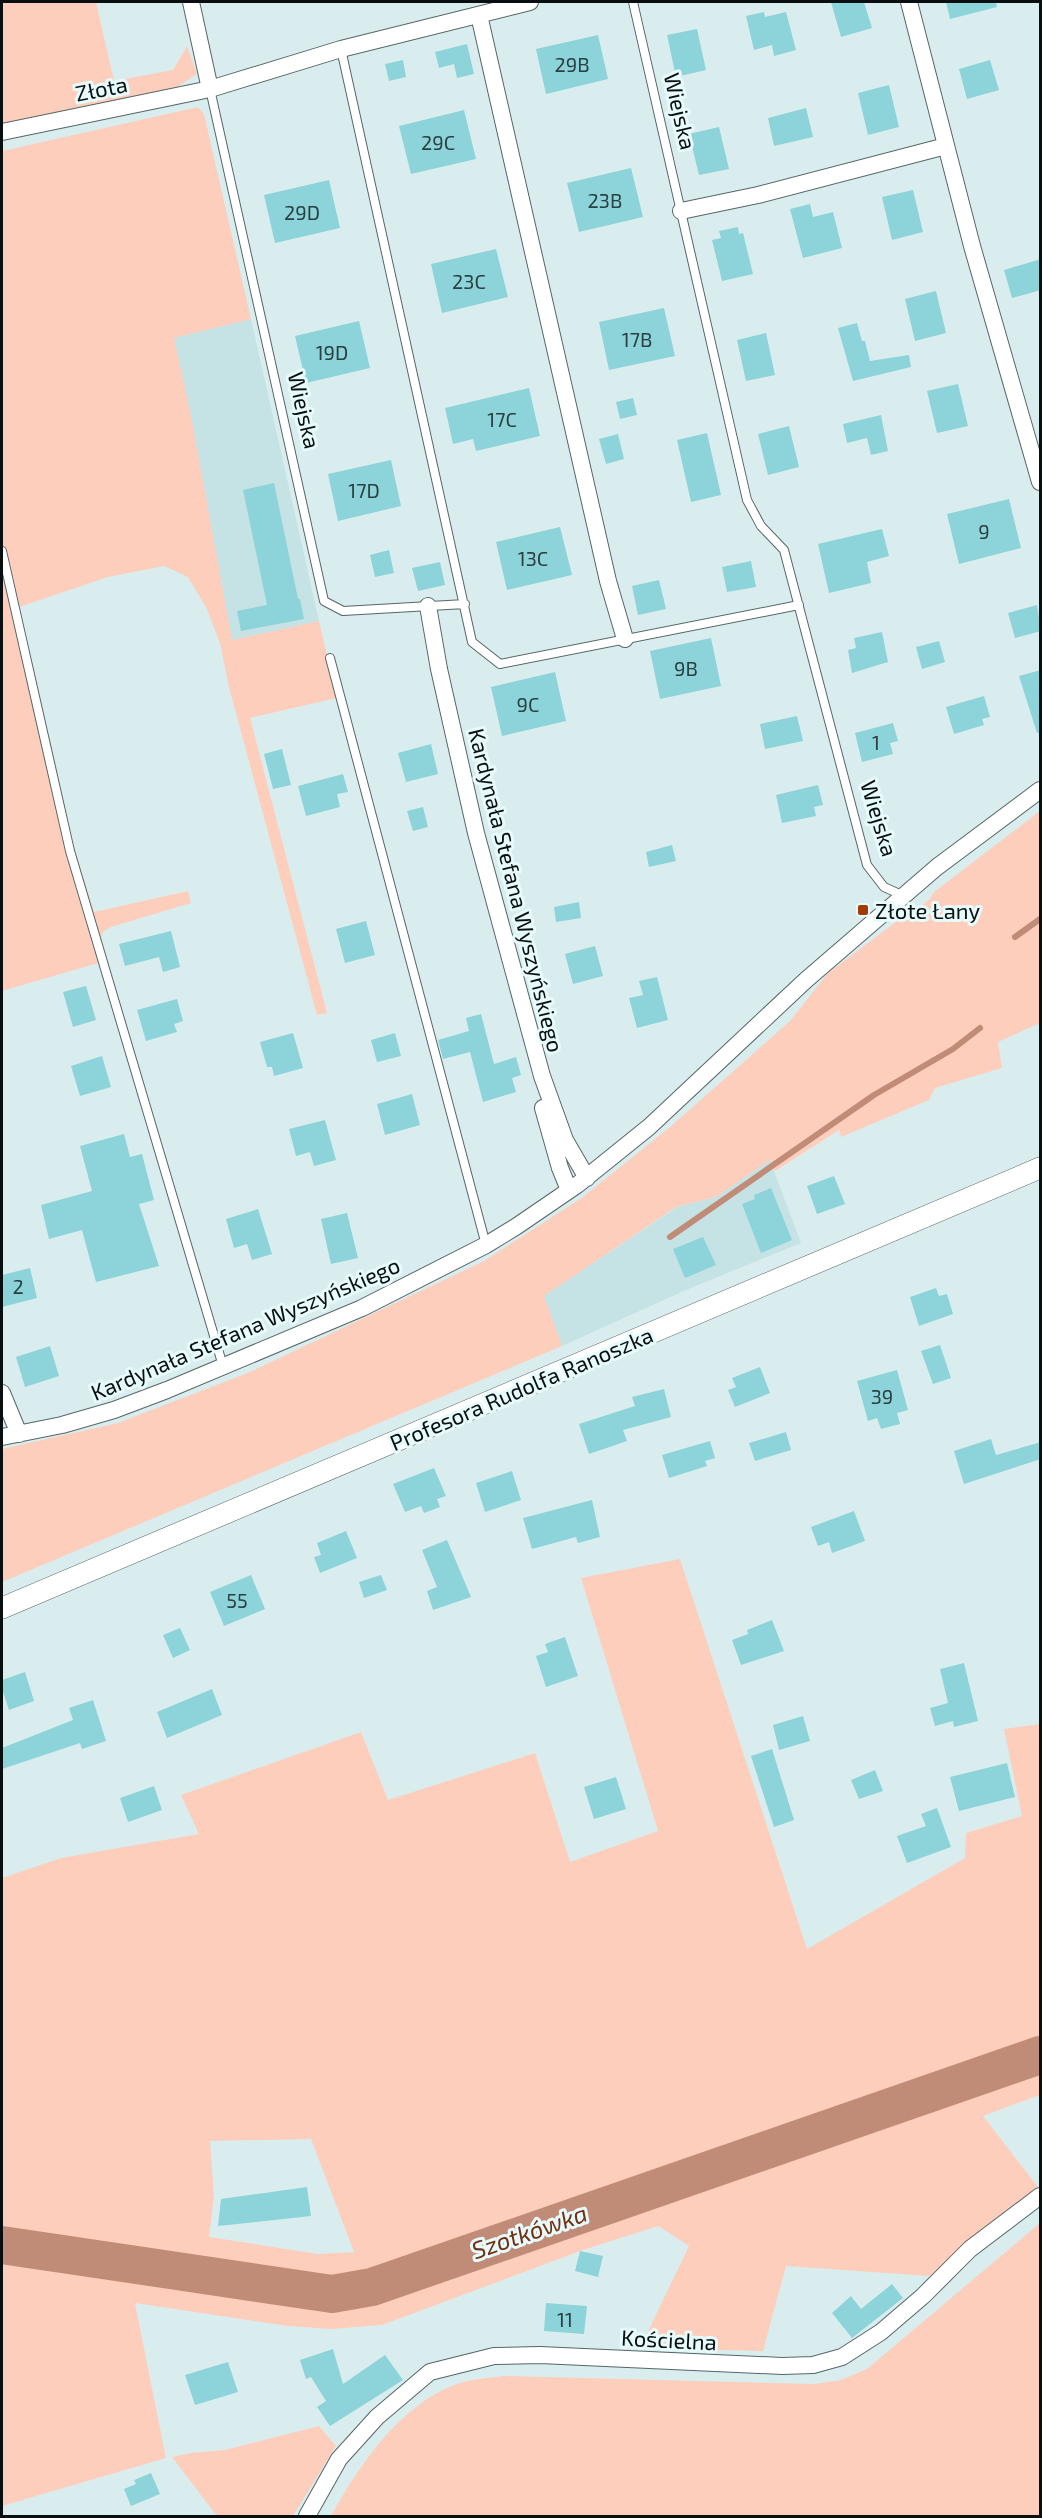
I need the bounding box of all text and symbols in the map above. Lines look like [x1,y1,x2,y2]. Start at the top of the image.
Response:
house number: 29B [554,52,590,76]
street label: Złota [73,70,129,106]
street label: Wiejska [659,70,702,152]
house number: 29C [421,130,455,154]
house number: 23B [588,188,622,212]
house number: 29D [284,200,320,224]
house number: 23C [452,269,486,293]
house number: 17B [622,327,652,351]
house number: 19D [316,340,348,364]
street label: Wiejska [283,369,326,451]
house number: 17C [487,407,517,431]
house number: 17D [348,478,380,502]
house number: 9 [978,519,990,543]
house number: 13C [518,546,548,570]
house number: 9B [674,656,698,680]
house number: 9C [517,692,539,716]
street label: Kardynała Stefana Wyszyńskiego [464,725,570,1055]
house number: 1 [872,730,880,754]
street label: Wiejska [855,777,904,859]
place label: Złote Łany [875,897,981,923]
marker: Złote Łany [856,903,870,917]
street label: Kardynała Stefana Wyszyńskiego [87,1251,403,1405]
house number: 2 [12,1274,24,1298]
street label: Profesora Rudolfa Ranoszka [386,1321,656,1455]
house number: 39 [871,1384,893,1408]
house number: 55 [226,1588,248,1612]
water label: Szotkówka [467,2198,591,2264]
house number: 11 [557,2307,573,2331]
street label: Kościelna [620,2324,718,2354]

